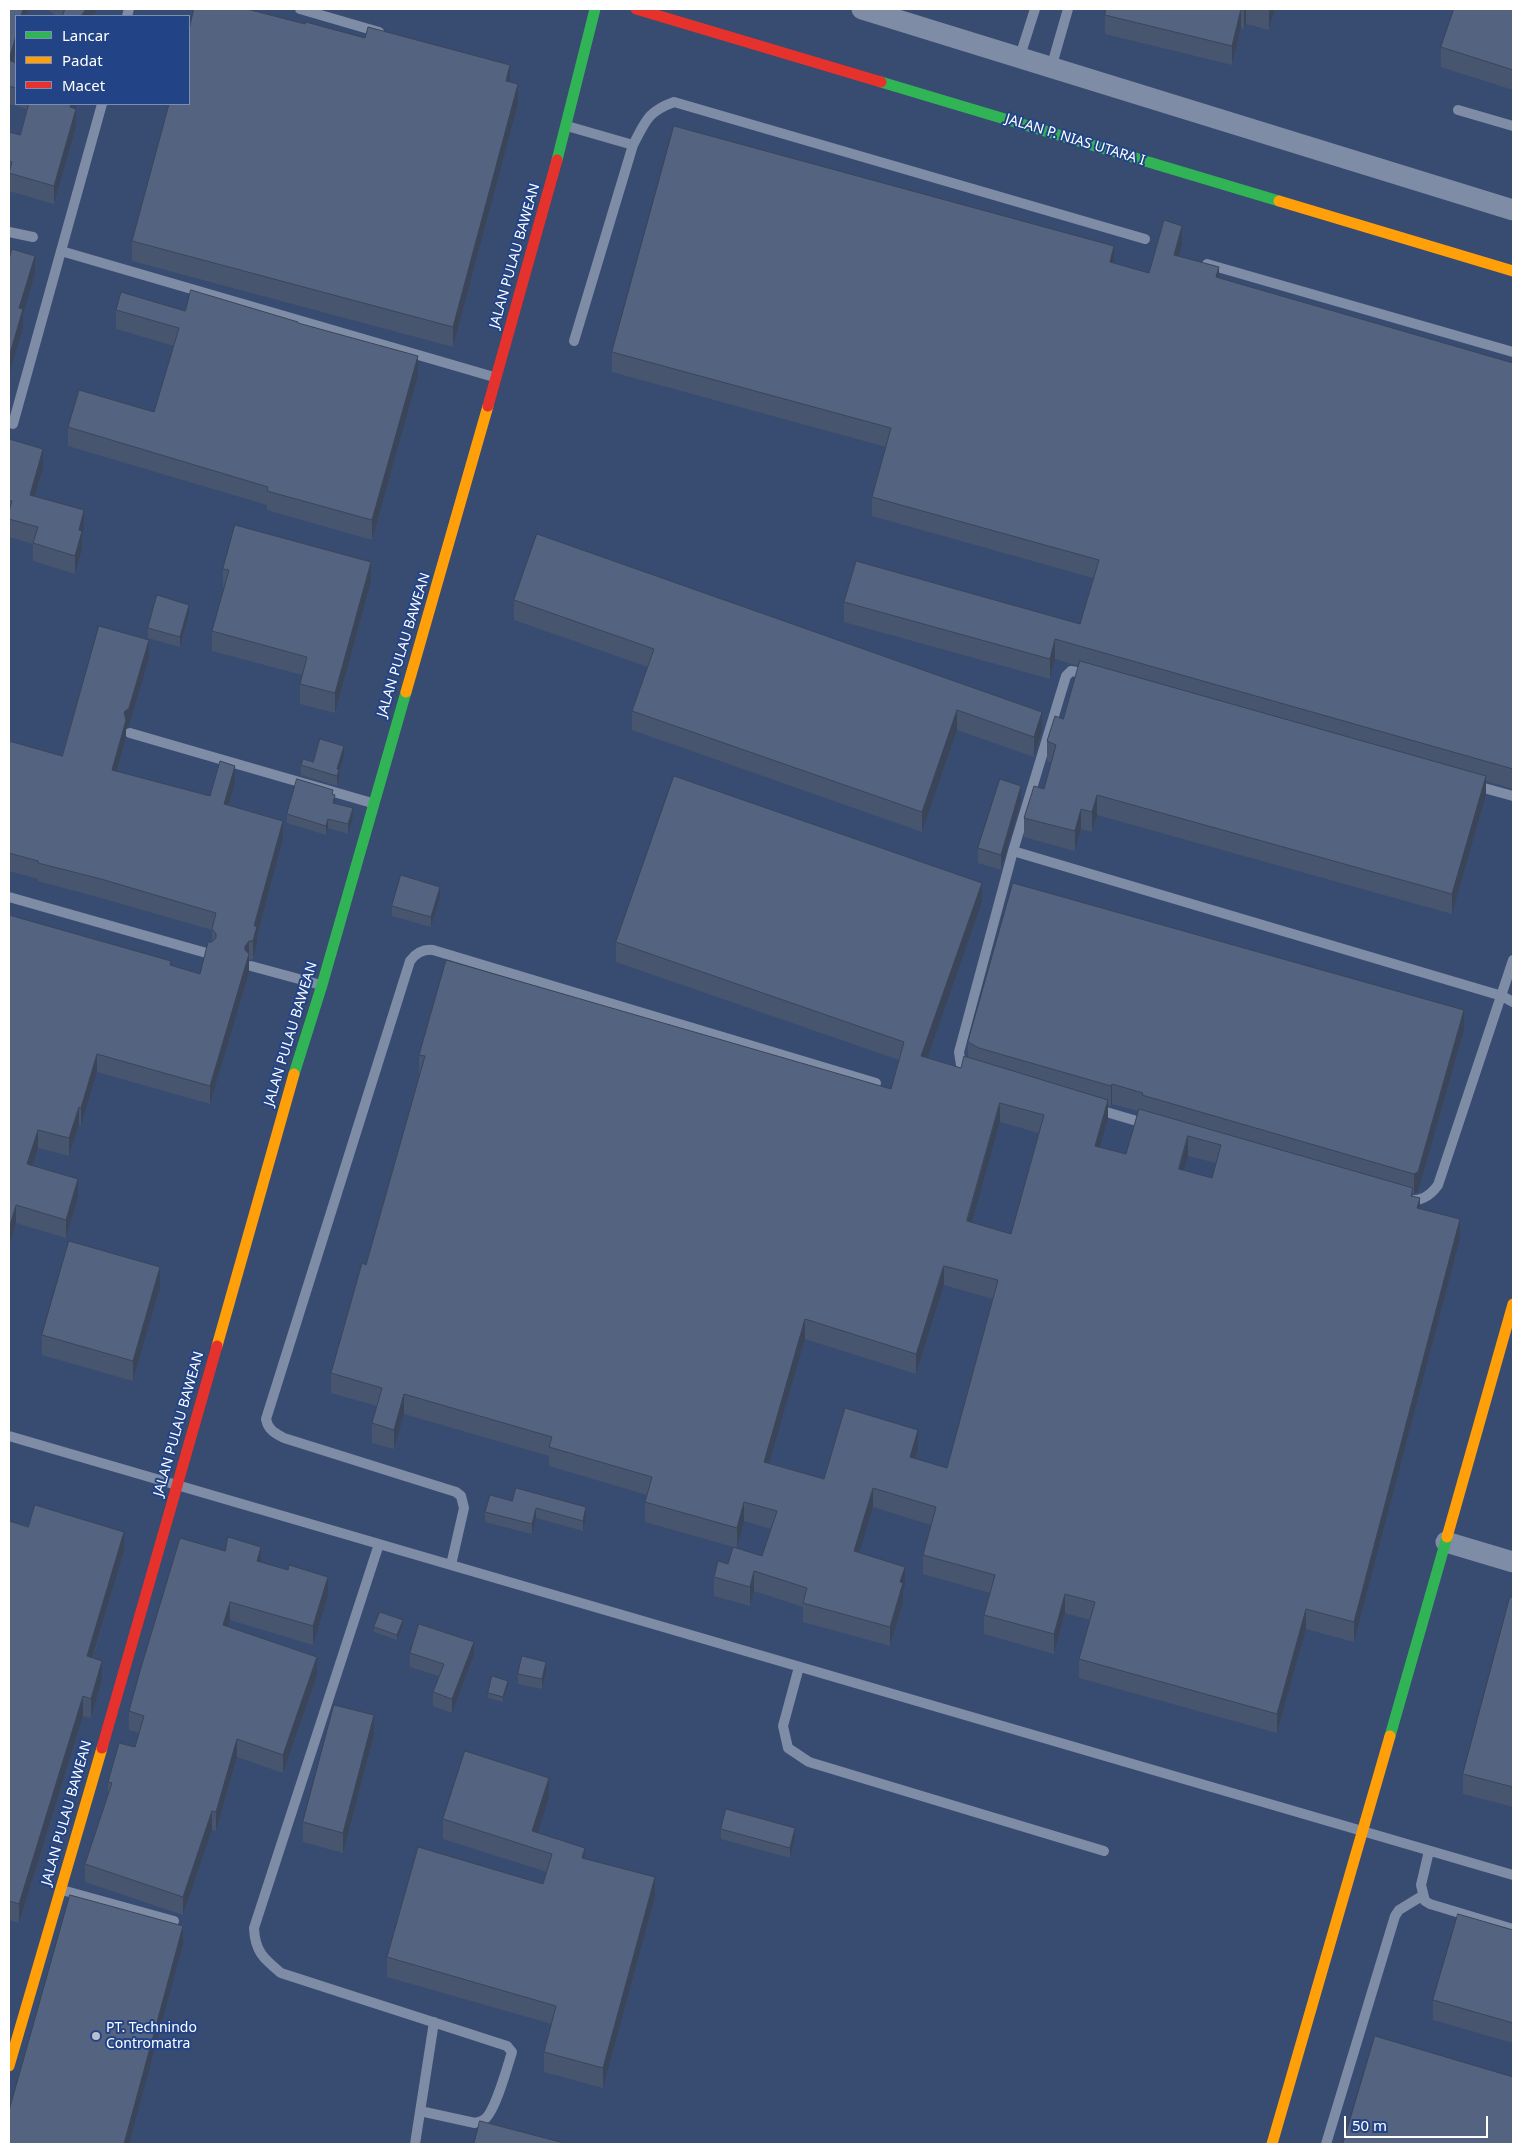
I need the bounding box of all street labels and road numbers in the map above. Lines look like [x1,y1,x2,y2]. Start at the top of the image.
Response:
street label: JALAN P. NIAS UTARA I [1003,111,1147,169]
street label: JALAN PULAU BAWEAN [486,182,544,330]
street label: JALAN PULAU BAWEAN [374,571,434,719]
street label: JALAN PULAU BAWEAN [261,960,321,1108]
street label: JALAN PULAU BAWEAN [150,1350,208,1498]
street label: JALAN PULAU BAWEAN [38,1739,96,1887]

